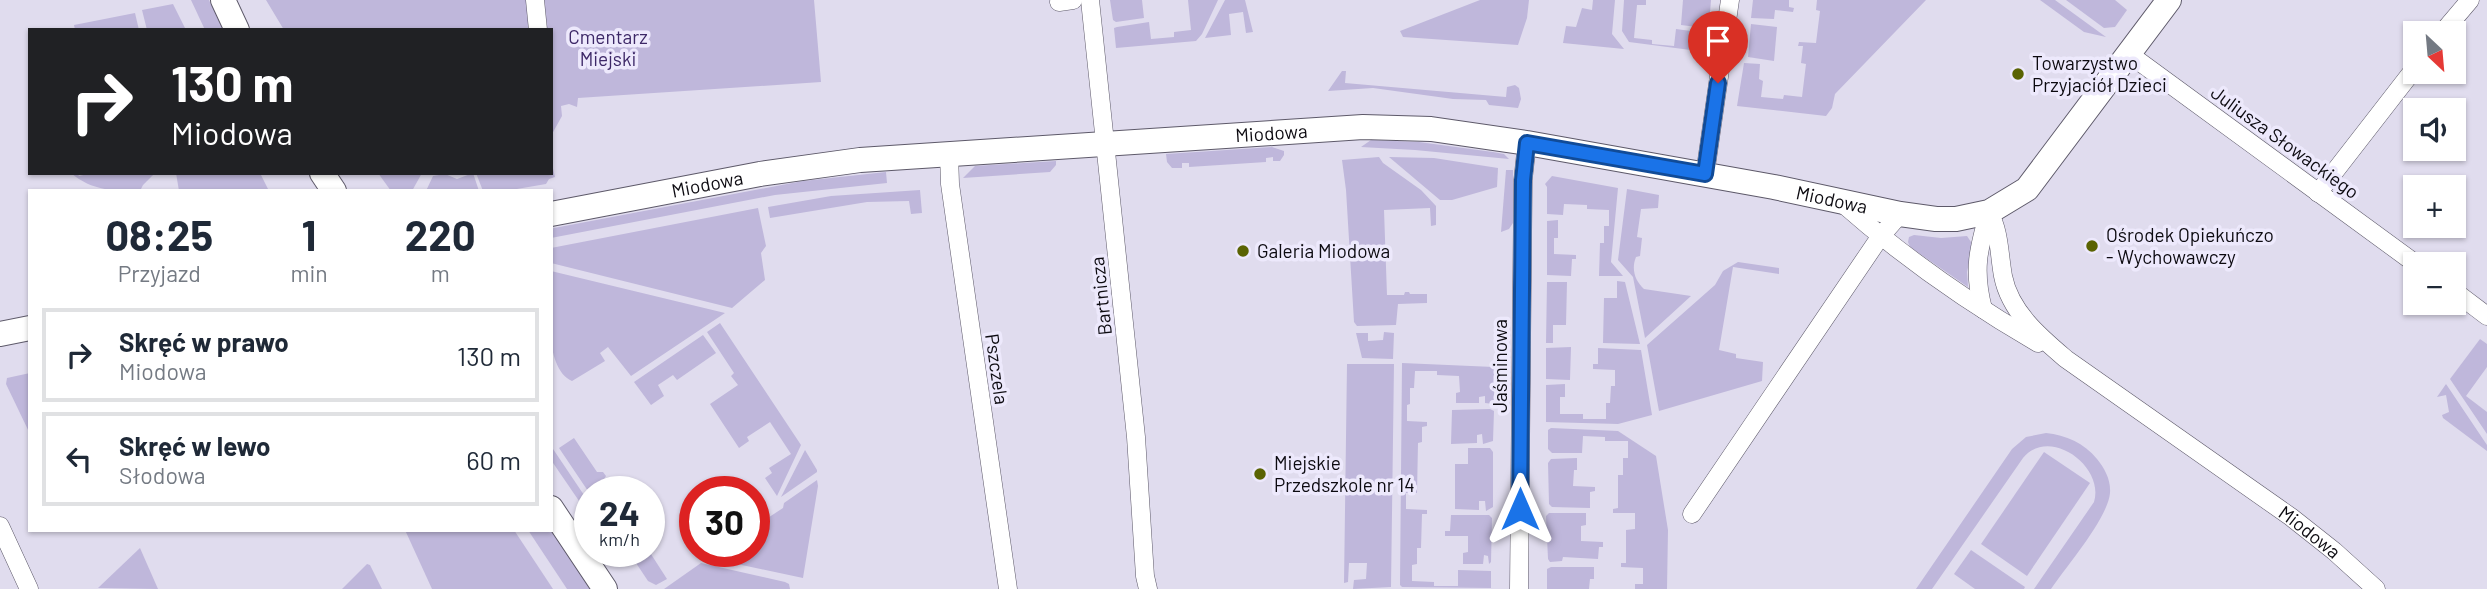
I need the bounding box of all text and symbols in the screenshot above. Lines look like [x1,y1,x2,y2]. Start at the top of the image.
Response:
pin [1688,11,1748,83]
north arrow [2403,21,2466,84]
map controls [2403,21,2466,315]
icon: arrive [1699,22,1737,60]
park label: Cmentarz Miejski [568,25,648,70]
place label: Towarzystwo Przyjaciół Dzieci [2032,51,2167,96]
text: 130 m [171,53,293,112]
icon: right [56,56,147,147]
marker: Towarzystwo Przyjaciół Dzieci [2010,66,2026,82]
street label: Juliusza Słowackiego [2207,80,2364,203]
button: sound [2403,98,2466,161]
text: Miodowa [171,113,293,151]
street label: Miodowa [1234,119,1308,146]
street label: Miodowa [669,166,745,202]
button: + [2403,175,2466,238]
street label: Miodowa [1794,180,1870,218]
text: 08:25 [105,209,213,259]
text: 1 [302,209,316,259]
text: 220 [405,209,476,259]
place label: Ośrodek Opiekuńczo - Wychowawczy [2106,223,2274,268]
marker: Ośrodek Opiekuńczo - Wychowawczy [2084,238,2100,254]
place label: Galeria Miodowa [1257,239,1390,262]
marker: Galeria Miodowa [1235,243,1251,259]
button: − [2403,252,2466,315]
street label: Bartnicza [1085,256,1116,336]
text: Przyjazd [118,259,201,287]
text: min [290,259,328,287]
text: m [431,259,450,287]
street label: Jaśminowa [1488,319,1511,413]
text: Skręć w prawo [119,326,289,357]
street label: Pszczela [981,332,1014,406]
icon: right [60,336,98,374]
text: 130 m [457,340,521,371]
text: Miodowa [119,357,207,385]
text: Skręć w lewo [119,430,271,461]
icon: left [60,440,98,478]
text: 60 m [466,444,521,475]
place label: Miejskie Przedszkole nr 14 [1274,451,1415,496]
text: Słodowa [119,461,206,489]
marker: Miejskie Przedszkole nr 14 [1252,466,1268,482]
position arrow [1483,472,1557,546]
speed limit sign: 30 [679,476,770,567]
text: 24 [599,491,640,533]
street label: Miodowa [2275,500,2346,563]
text: km/h [599,528,640,550]

